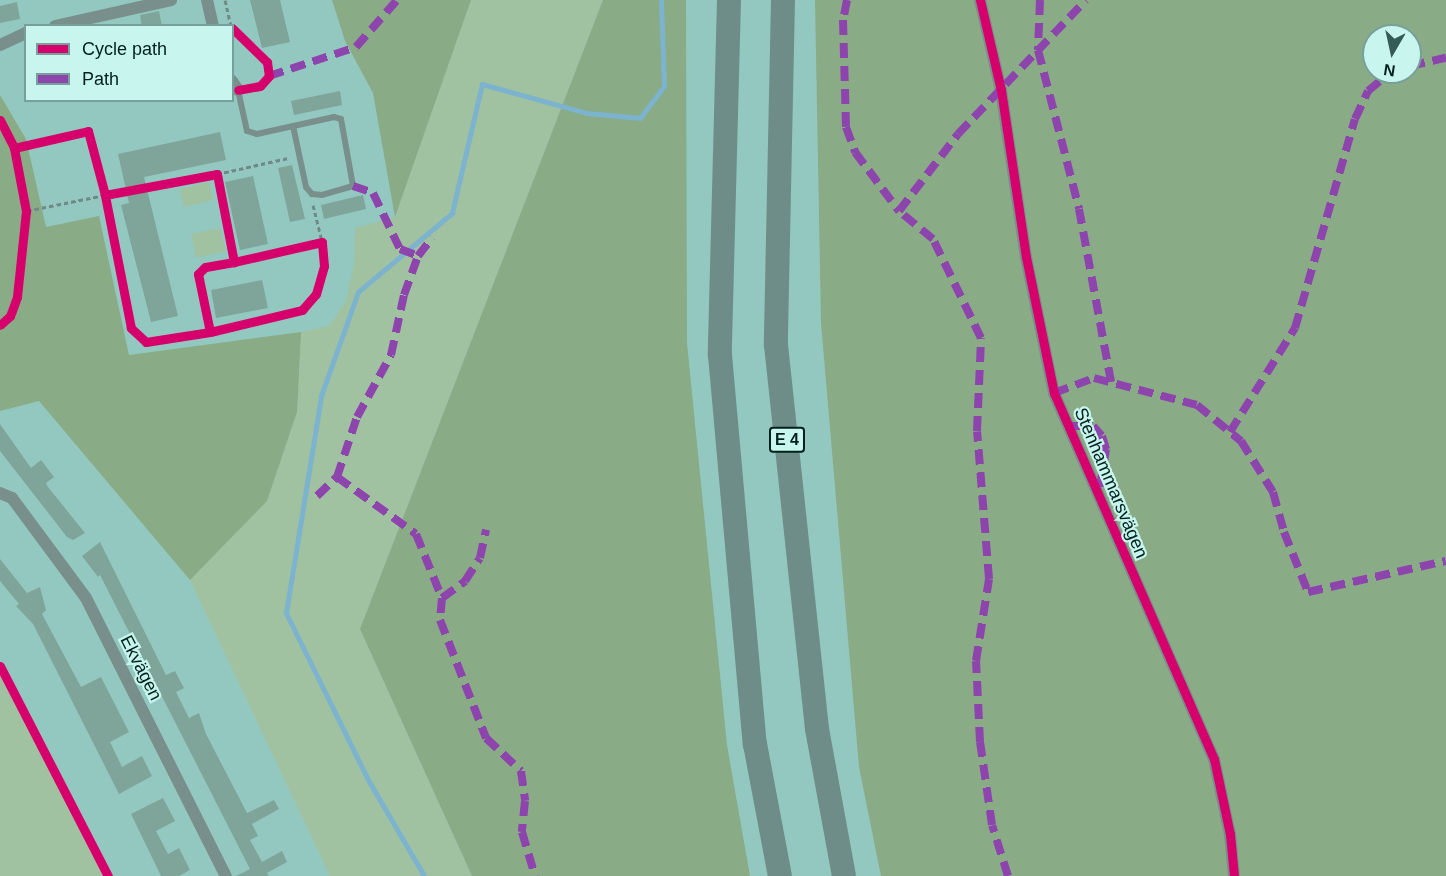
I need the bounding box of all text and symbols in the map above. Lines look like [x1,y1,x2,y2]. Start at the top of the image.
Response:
legend [24,24,234,102]
north arrow [1362,24,1422,84]
text: Cycle path [82,39,167,59]
text: N [1382,61,1396,80]
text: Path [82,69,119,89]
street label: Stenhammarsvägen [1070,405,1152,561]
road number: E 4 [768,427,806,453]
street label: Ekvägen [115,632,167,704]

